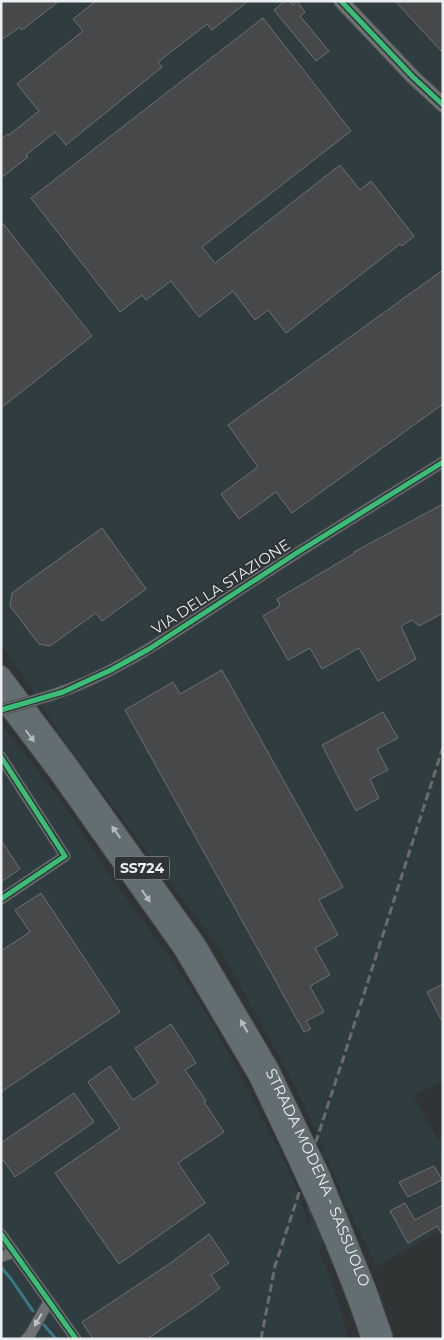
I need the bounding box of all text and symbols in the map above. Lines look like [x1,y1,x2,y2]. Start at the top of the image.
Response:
street label: VIA DELLA STAZIONE [148,535,294,638]
one-way arrow [25,729,36,742]
one-way arrow [112,826,122,839]
road number: SS724 [114,856,170,880]
one-way arrow [141,889,151,903]
one-way arrow [240,1020,249,1033]
street label: STRADA MODENA - SASSUOLO [262,1065,375,1289]
one-way arrow [34,1313,42,1328]

